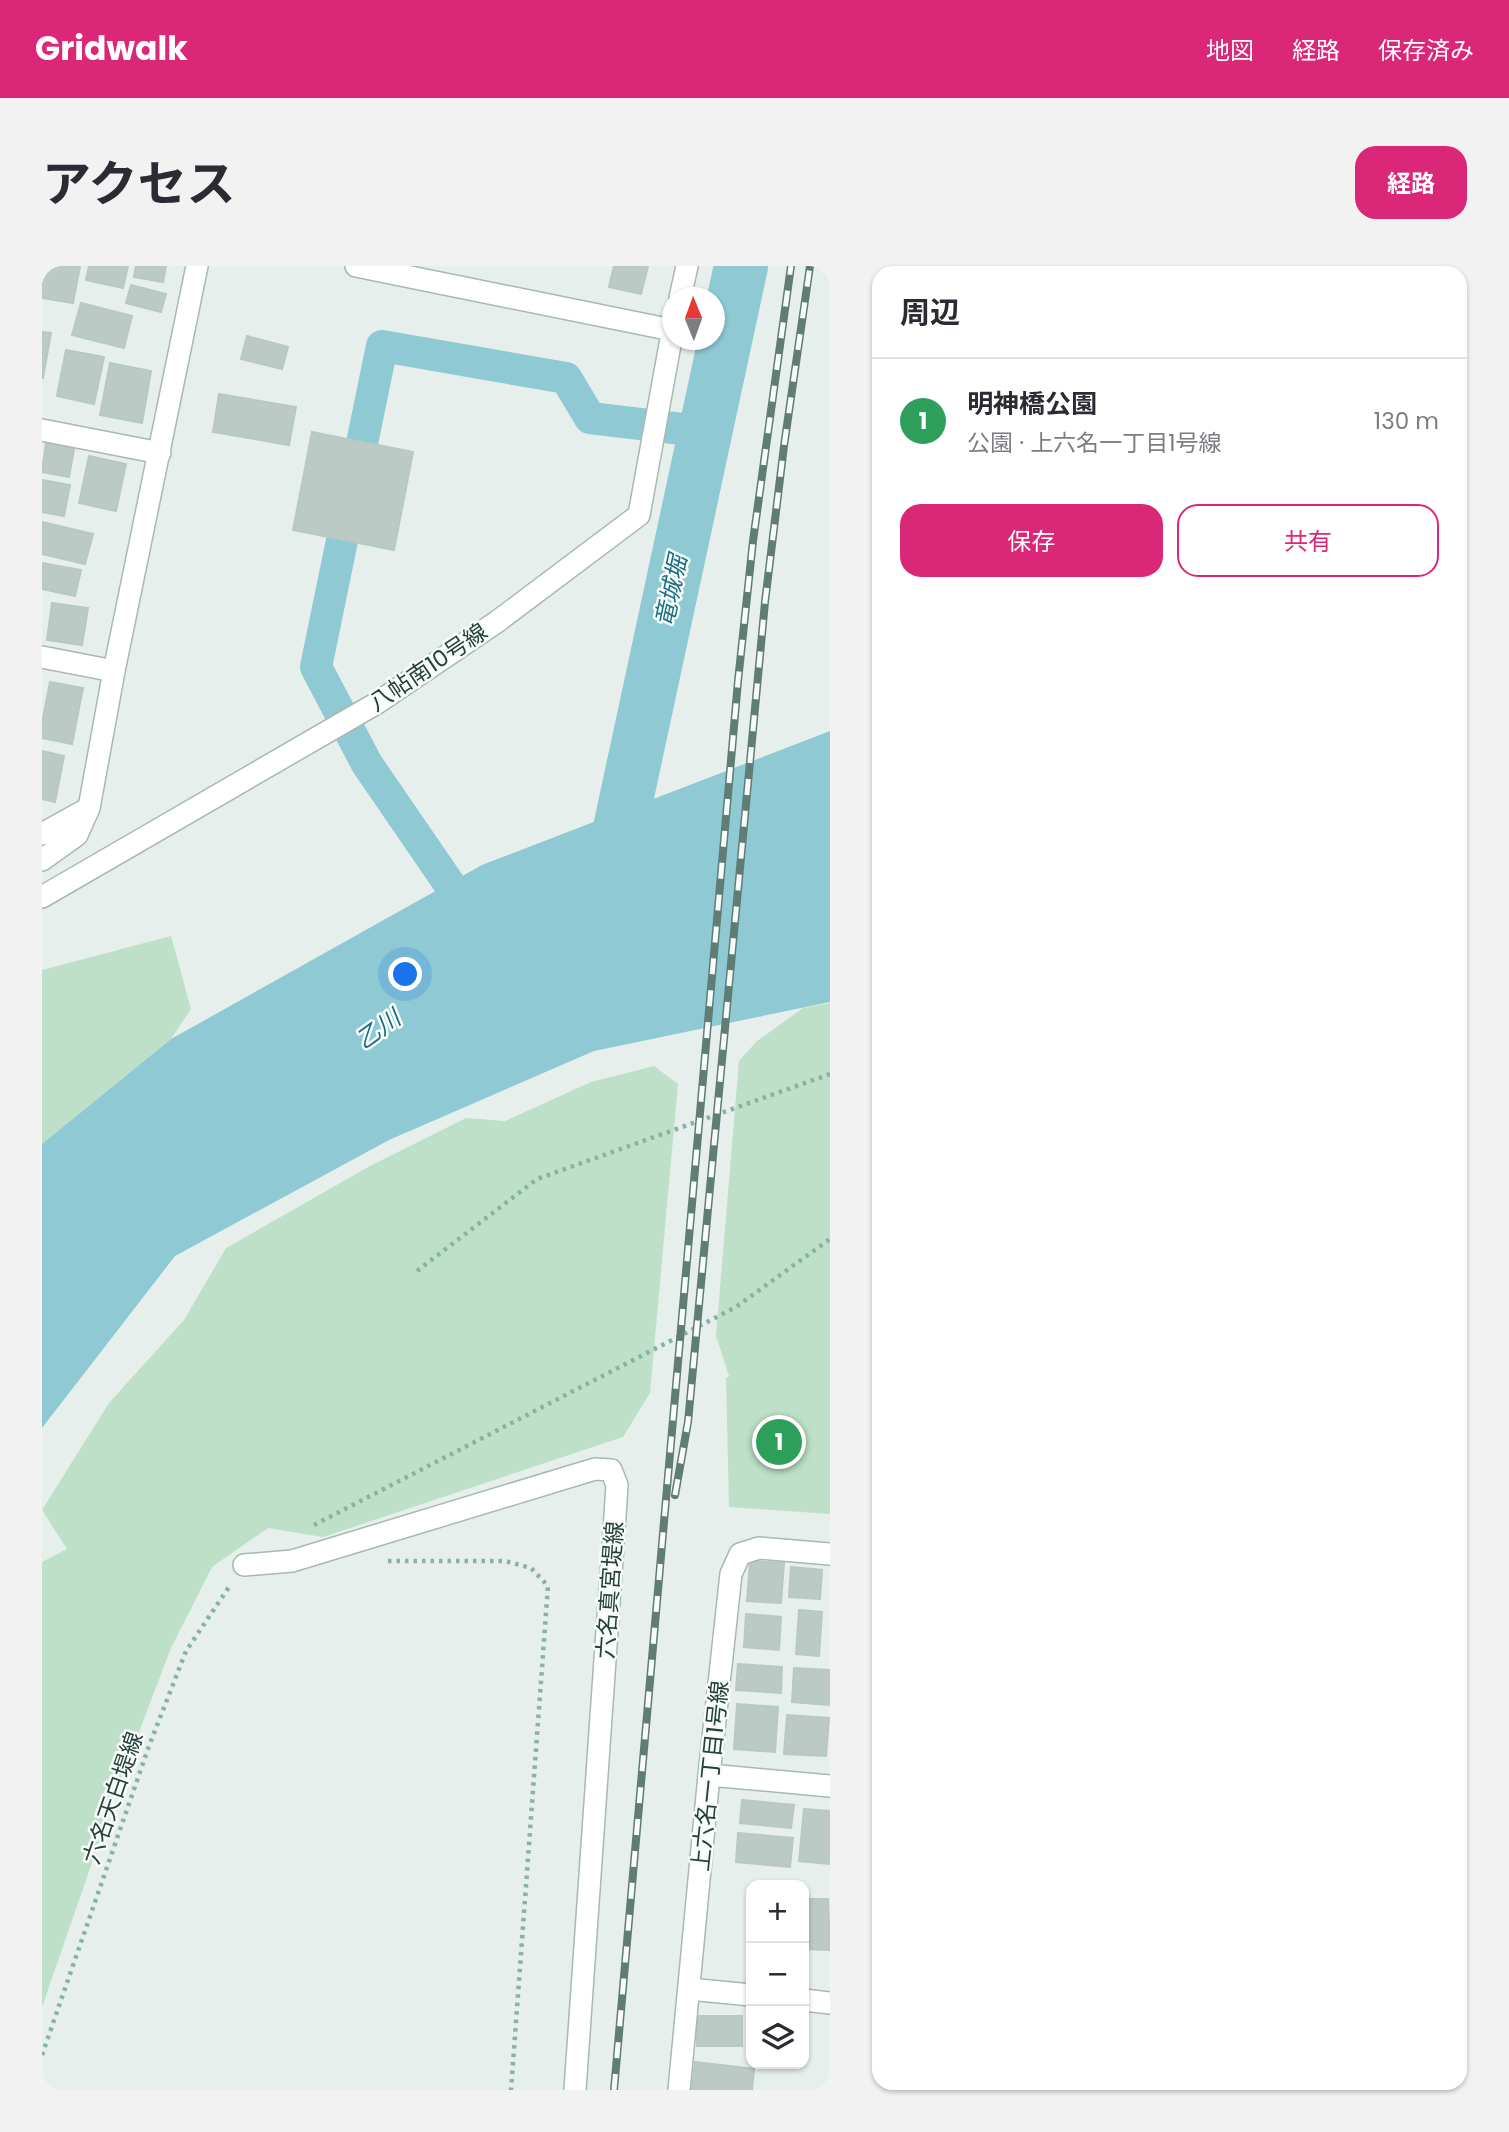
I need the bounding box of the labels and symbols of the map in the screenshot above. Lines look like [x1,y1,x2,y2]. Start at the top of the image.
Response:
north arrow [662,287,725,350]
water label: 竜城堀 [647,548,695,630]
street label: 八帖南10号線 [362,615,494,719]
your location [388,957,422,991]
water label: 乙川 [349,1000,410,1056]
pin: 1 [756,1416,802,1468]
street label: 六名真宮堤線 [589,1520,631,1660]
street label: 上六名一丁目1号線 [684,1679,736,1873]
street label: 六名天白堤線 [75,1728,151,1868]

